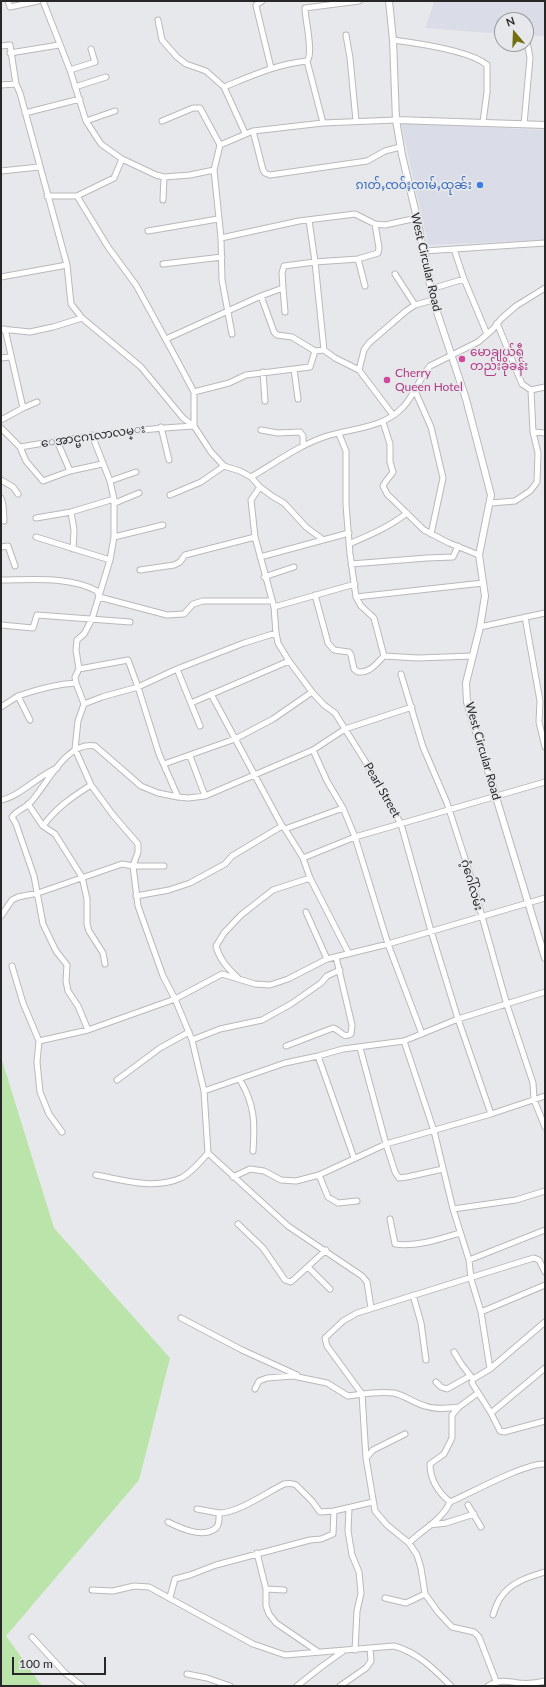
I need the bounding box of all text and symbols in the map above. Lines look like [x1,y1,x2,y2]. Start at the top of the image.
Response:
north arrow [494,12,534,52]
text: N [504,14,516,29]
place label: ၵၢတ်ႇၸဝ်ႈၸၢမ်ႇထုၼ်း [356,178,472,192]
marker: ၵၢတ်ႇၸဝ်ႈၸၢမ်ႇထုၼ်း [475,180,485,190]
street label: West Circular Road [408,211,444,313]
place label: မောချယ်ရီ တည်းခိုခန်း [470,345,528,373]
marker: မောချယ်ရီ တည်းခိုခန်း [457,354,467,364]
place label: Cherry Queen Hotel [395,366,463,394]
marker: Cherry Queen Hotel [382,375,392,385]
street label: ေအာင္မဂၤလာလမ္း [40,422,146,450]
street label: West Circular Road [462,700,504,802]
street label: Pearl Street [361,760,403,820]
street label: ဂံ့ဂေါ်လမ်း [458,858,486,912]
scale bar [14,1649,108,1675]
text: 100 m [19,1656,53,1671]

